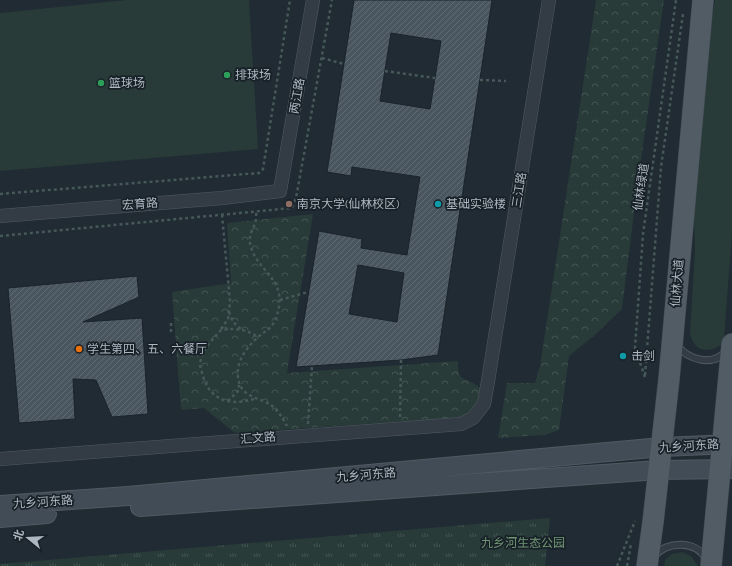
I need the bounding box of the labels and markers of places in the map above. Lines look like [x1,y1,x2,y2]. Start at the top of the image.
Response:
place label: 排球场 [235,68,271,82]
marker: 排球场 [222,70,232,80]
place label: 篮球场 [109,76,145,90]
marker: 篮球场 [96,78,106,88]
place label: 南京大学(仙林校区) [297,197,399,211]
place label: 基础实验楼 [446,197,506,211]
marker: 南京大学(仙林校区) [284,199,294,209]
marker: 基础实验楼 [433,199,443,209]
place label: 学生第四、五、六餐厅 [87,342,207,356]
marker: 学生第四、五、六餐厅 [74,344,84,354]
place label: 击剑 [631,349,655,363]
marker: 击剑 [618,351,628,361]

